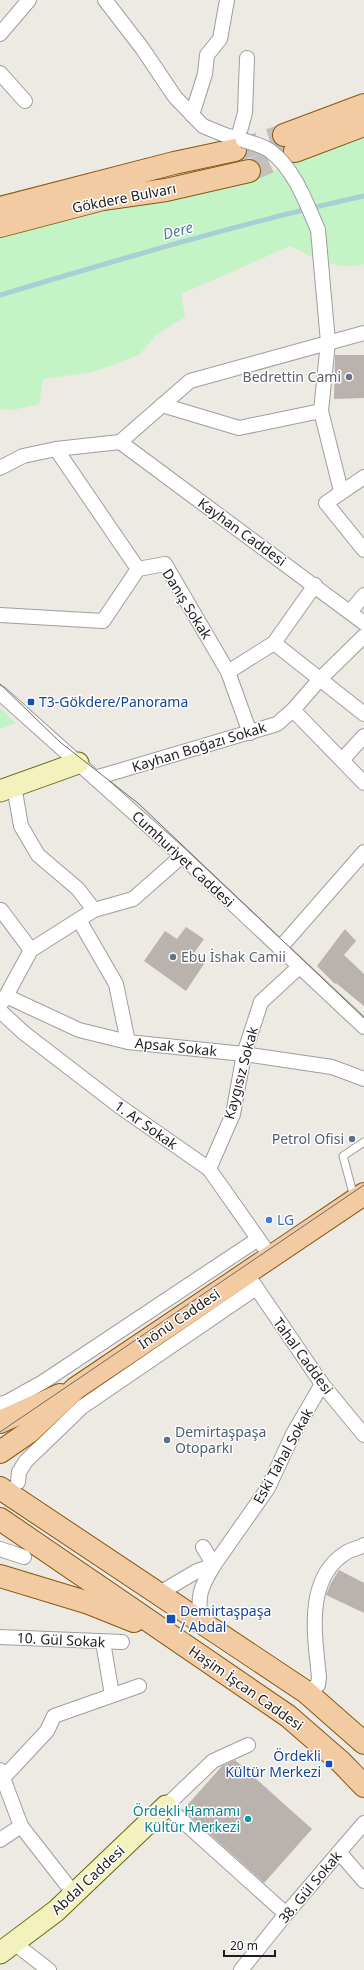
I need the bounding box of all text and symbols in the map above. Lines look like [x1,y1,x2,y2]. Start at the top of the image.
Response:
street label: Gökdere Bulvarı [70,178,177,217]
water label: Dere [160,216,196,244]
place label: Bedrettin Cami [243,367,341,386]
marker: Bedrettin Cami [344,372,354,382]
street label: Kayhan Caddesi [194,493,290,570]
street label: Danış Sokak [158,565,217,643]
place label: T3-Gökdere/Panorama [39,692,188,711]
marker: T3-Gökdere/Panorama [26,697,36,707]
street label: Kayhan Boğazı Sokak [129,717,269,776]
street label: Cumhuriyet Caddesi [128,806,239,911]
place label: Ebu İshak Camii [181,947,286,966]
marker: Ebu İshak Camii [168,952,178,962]
street label: Kaygısız Sokak [219,1024,262,1121]
street label: Apsak Sokak [134,1033,218,1060]
street label: 1. Ar Sokak [111,1096,182,1154]
place label: Petrol Ofisi [272,1129,344,1148]
marker: Petrol Ofisi [347,1134,357,1144]
place label: LG [277,1210,294,1229]
marker: LG [264,1215,274,1225]
street label: İnönü Caddesi [134,1284,223,1353]
street label: Tahal Caddesi [269,1314,338,1398]
street label: Eski Tahal Sokak [248,1404,317,1507]
place label: Demirtaşpaşa Otoparkı [175,1422,266,1457]
marker: Demirtaşpaşa Otoparkı [162,1435,172,1445]
place label: Demirtaşpaşa / Abdal [180,1601,271,1636]
marker: Demirtaşpaşa / Abdal [165,1613,177,1625]
street label: 10. Gül Sokak [16,1628,106,1651]
street label: Haşim İşcan Caddesi [185,1641,307,1734]
place label: Ördekli Kültür Merkezi [225,1746,321,1781]
marker: Ördekli Kültür Merkezi [324,1759,334,1769]
place label: Ördekli Hamamı Kültür Merkezi [133,1801,240,1836]
marker: Ördekli Hamamı Kültür Merkezi [243,1814,253,1824]
street label: Abdal Caddesi [47,1841,128,1918]
street label: 38. Gül Sokak [274,1846,346,1927]
scale bar [224,1932,275,1958]
text: 20 m [230,1937,258,1954]

